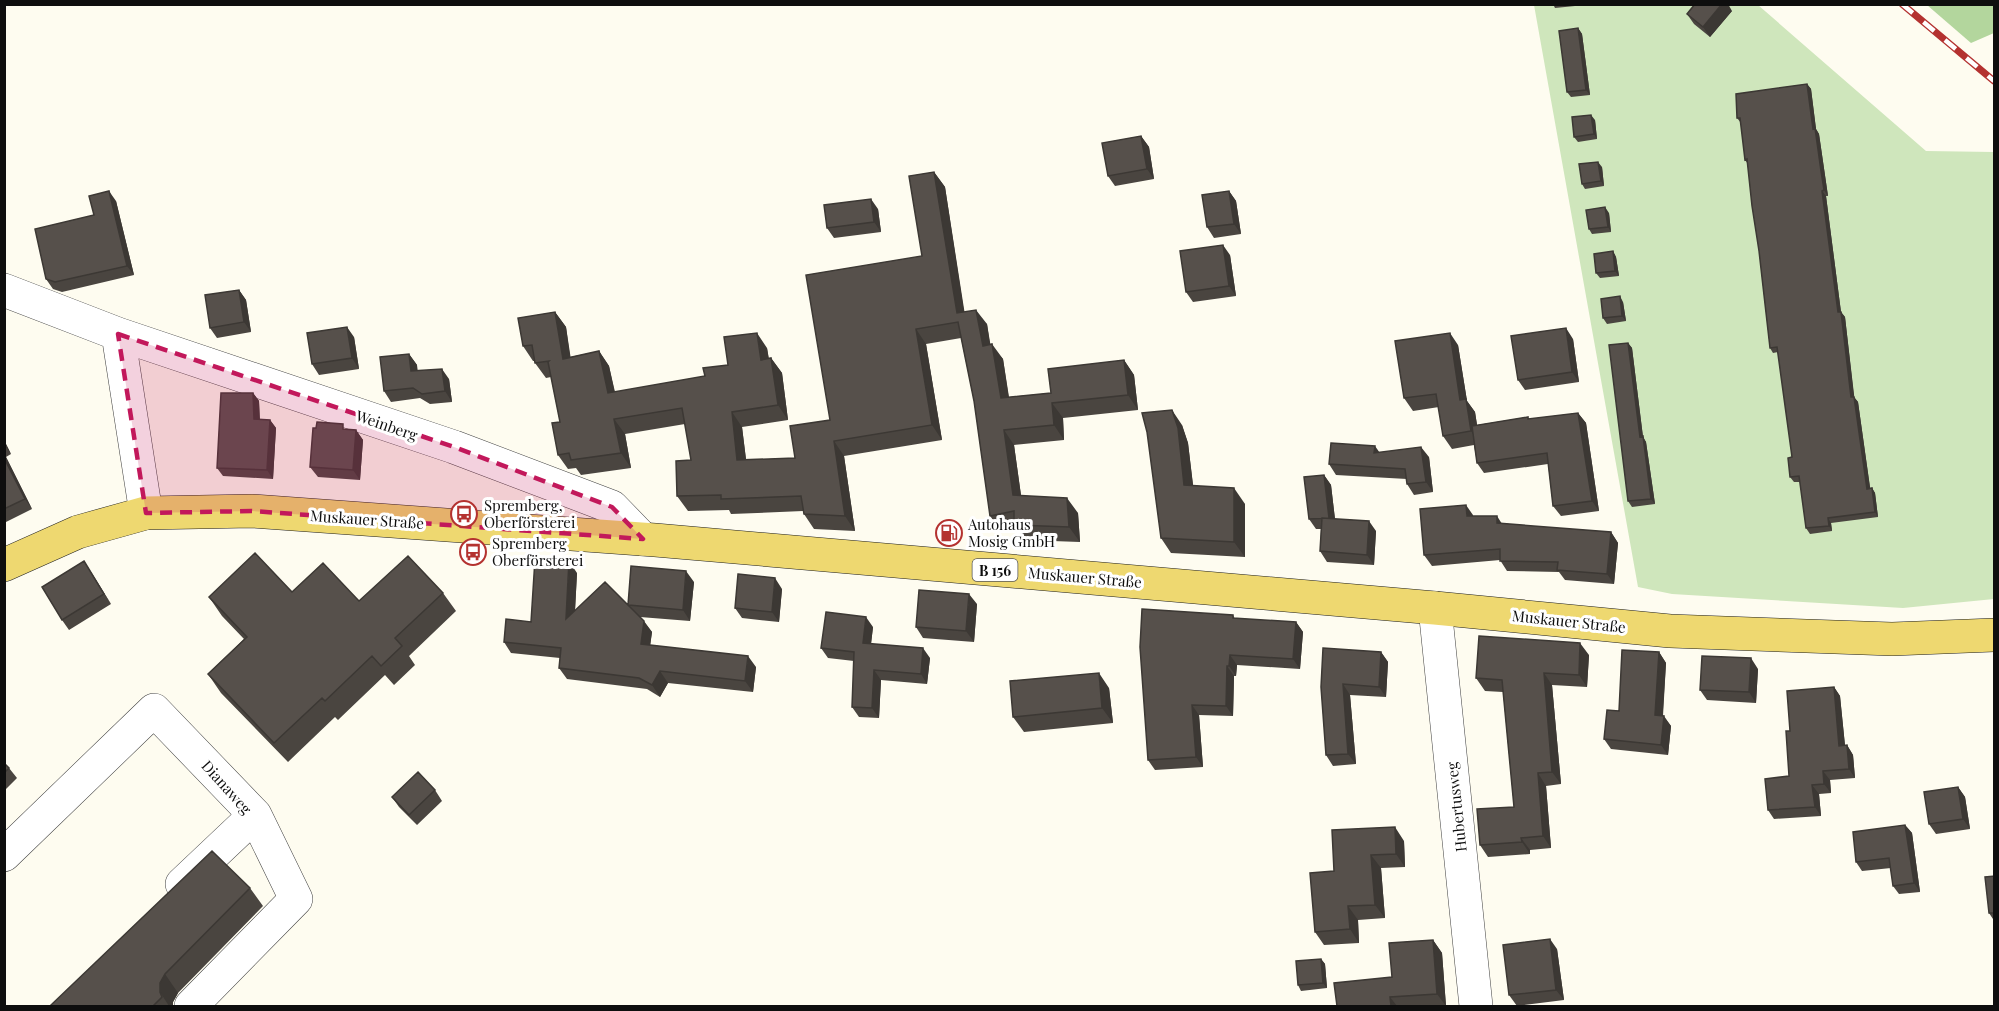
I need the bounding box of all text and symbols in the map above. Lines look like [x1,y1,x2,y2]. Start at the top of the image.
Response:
street label: Weinberg [352,405,421,445]
place label: Spremberg, Oberförsterei [484,495,576,532]
bus stop icon: Spremberg, Oberförsterei [449,499,479,529]
street label: Muskauer Straße [309,505,425,533]
place label: Autohaus Mosig GmbH [967,514,1055,551]
fuel station icon: Autohaus Mosig GmbH [934,518,964,548]
place label: Spremberg Oberförsterei [492,533,584,570]
bus stop icon: Spremberg Oberförsterei [458,537,488,567]
road number: B 156 [972,559,1018,581]
street label: Muskauer Straße [1027,562,1143,592]
street label: Muskauer Straße [1511,605,1627,637]
street label: Dianaweg [197,756,257,818]
street label: Hubertusweg [1441,761,1471,853]

